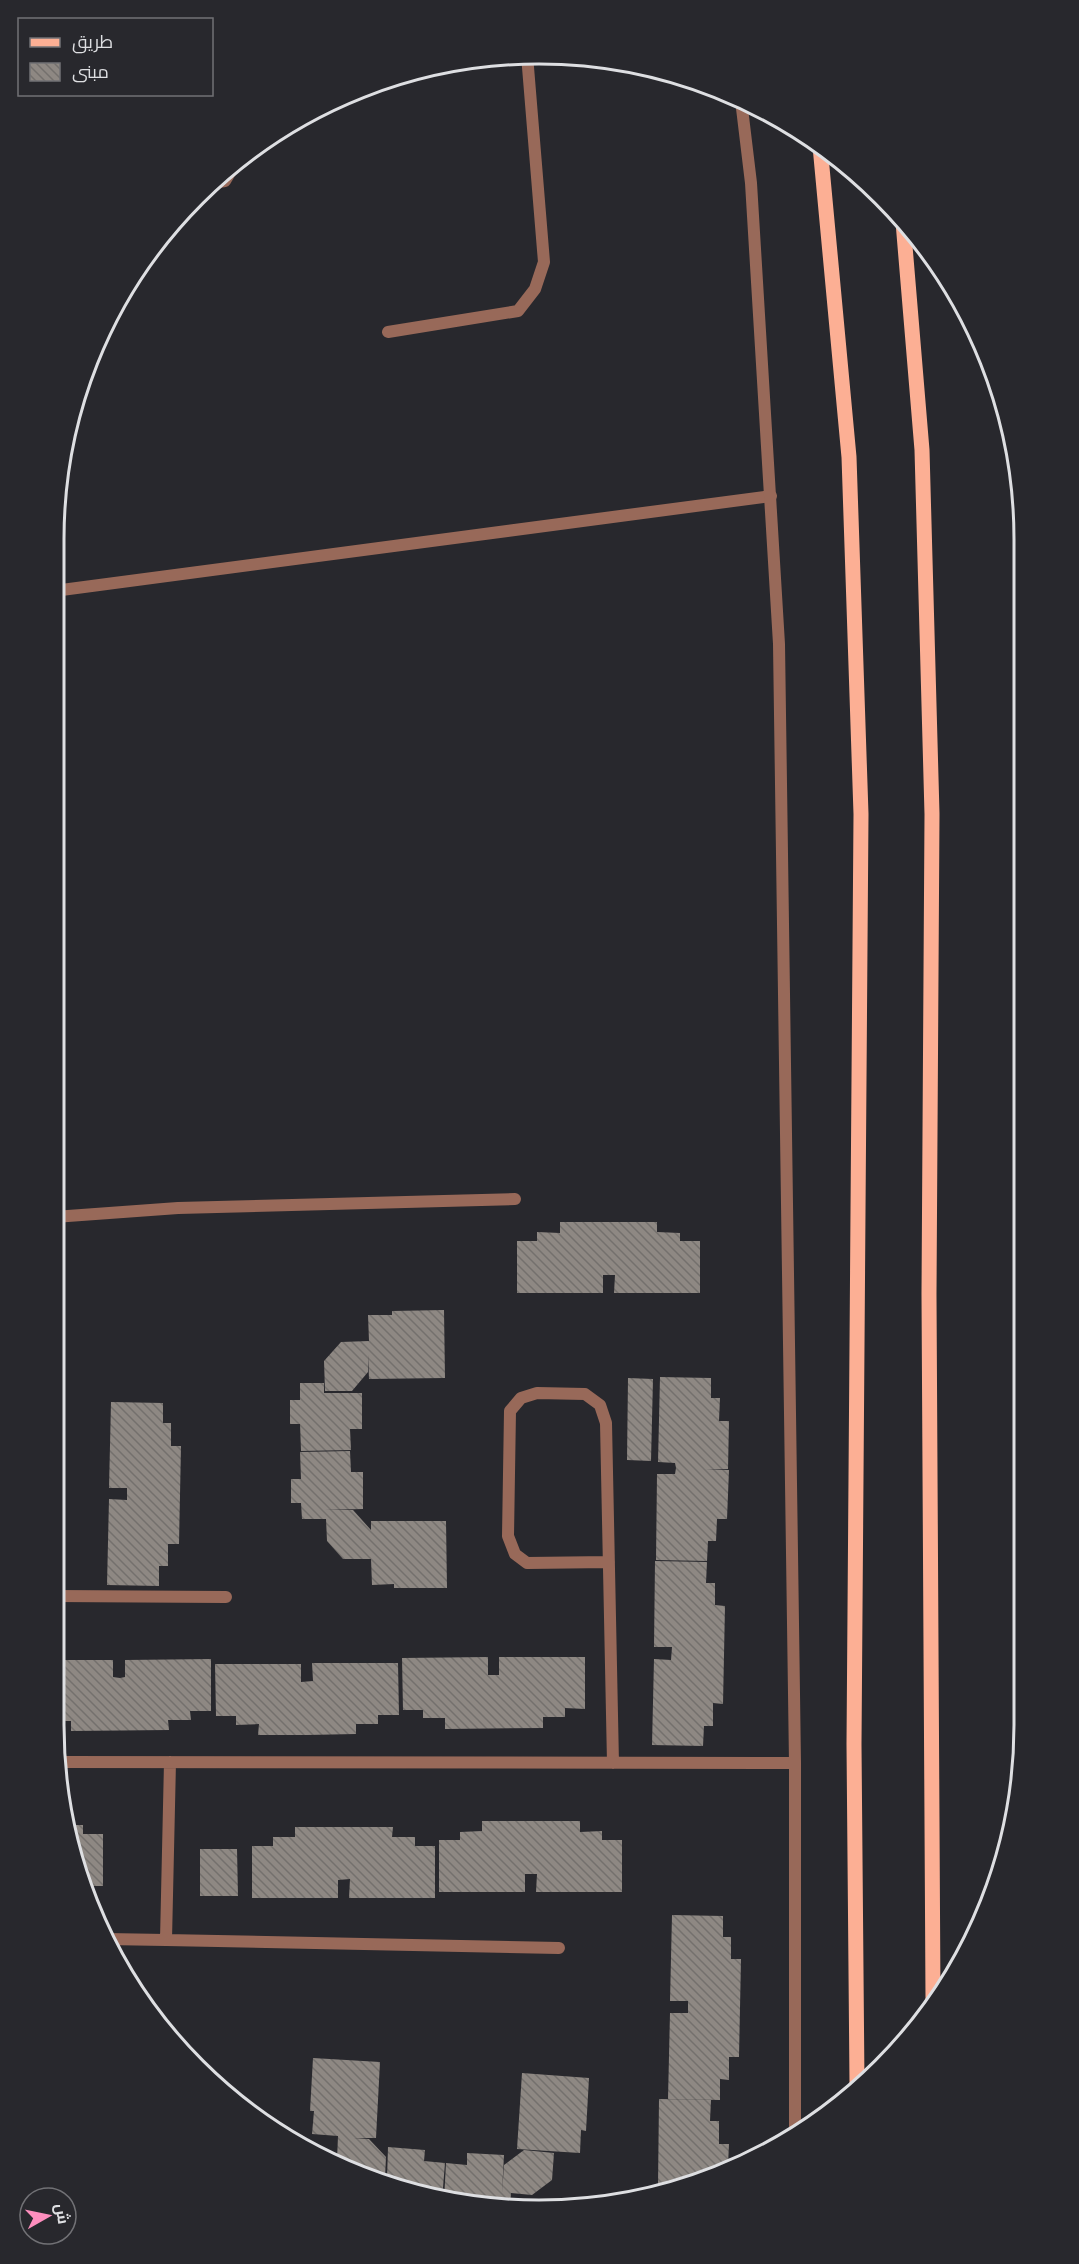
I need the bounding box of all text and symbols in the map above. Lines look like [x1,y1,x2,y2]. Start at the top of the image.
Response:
legend [18,18,213,96]
text: طريق [72,31,113,54]
text: مبنى [72,61,109,83]
north arrow [18,2186,78,2246]
text: ش [51,2202,73,2225]

